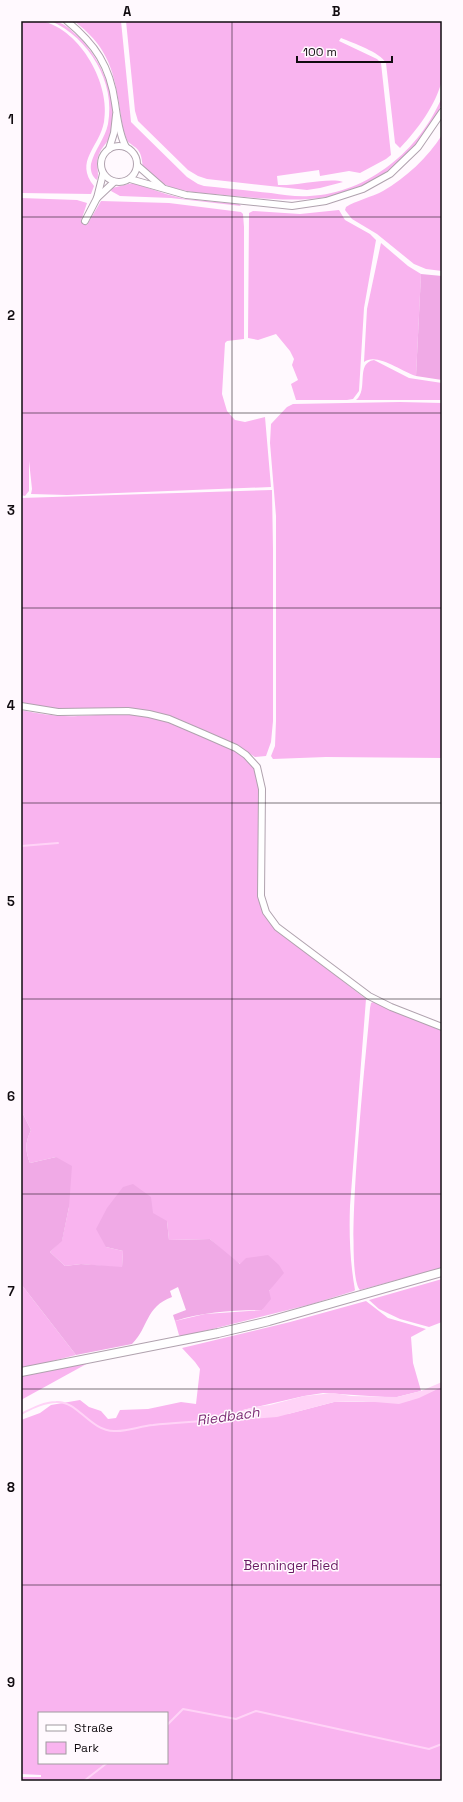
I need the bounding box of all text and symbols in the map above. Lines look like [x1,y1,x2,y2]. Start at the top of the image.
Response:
text: A [123,3,132,20]
text: B [332,3,341,20]
scale bar [297,38,392,64]
text: 100 m [303,44,337,60]
text: 1 [8,111,14,128]
text: 2 [7,307,15,324]
text: 3 [7,502,15,519]
text: 4 [7,697,15,714]
text: 5 [7,893,15,910]
text: 6 [7,1088,15,1105]
text: 7 [7,1283,15,1300]
water label: Riedbach [195,1403,261,1429]
text: 8 [7,1479,15,1496]
park label: Benninger Ried [243,1557,339,1574]
text: 9 [7,1674,15,1691]
legend [38,1712,168,1764]
text: Straße [74,1720,113,1736]
text: Park [74,1740,99,1756]

